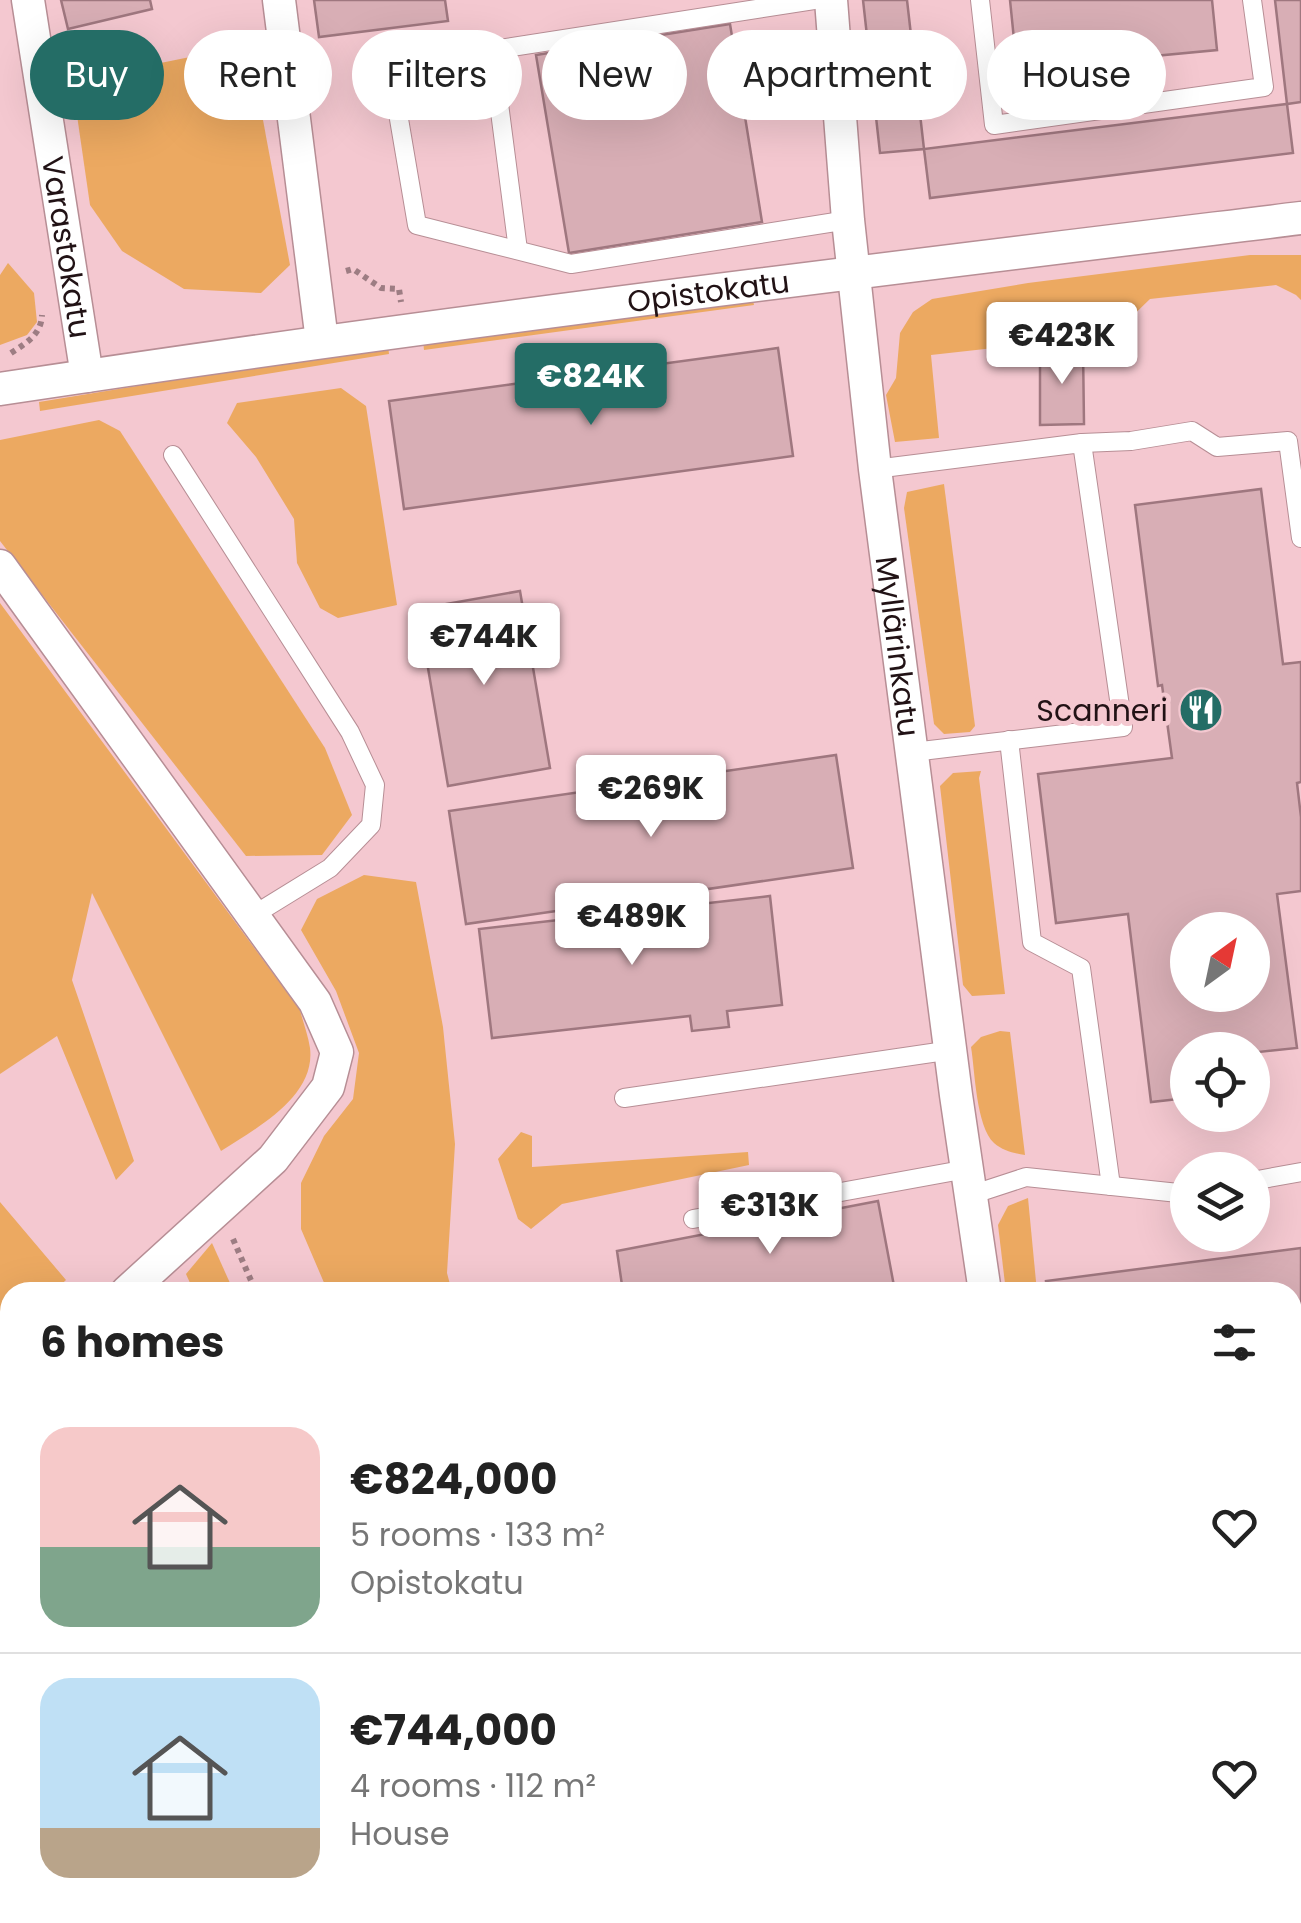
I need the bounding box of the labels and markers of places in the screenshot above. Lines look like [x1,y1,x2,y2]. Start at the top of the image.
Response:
pin: €423K [992,302,1132,387]
pin: €824K [521,343,661,428]
pin: €744K [414,603,554,688]
restaurant icon: Scanneri [1178,687,1224,733]
place label: Scanneri [1036,689,1168,732]
pin: €269K [581,755,721,840]
pin: €489K [562,883,702,968]
pin: €313K [700,1172,840,1257]

